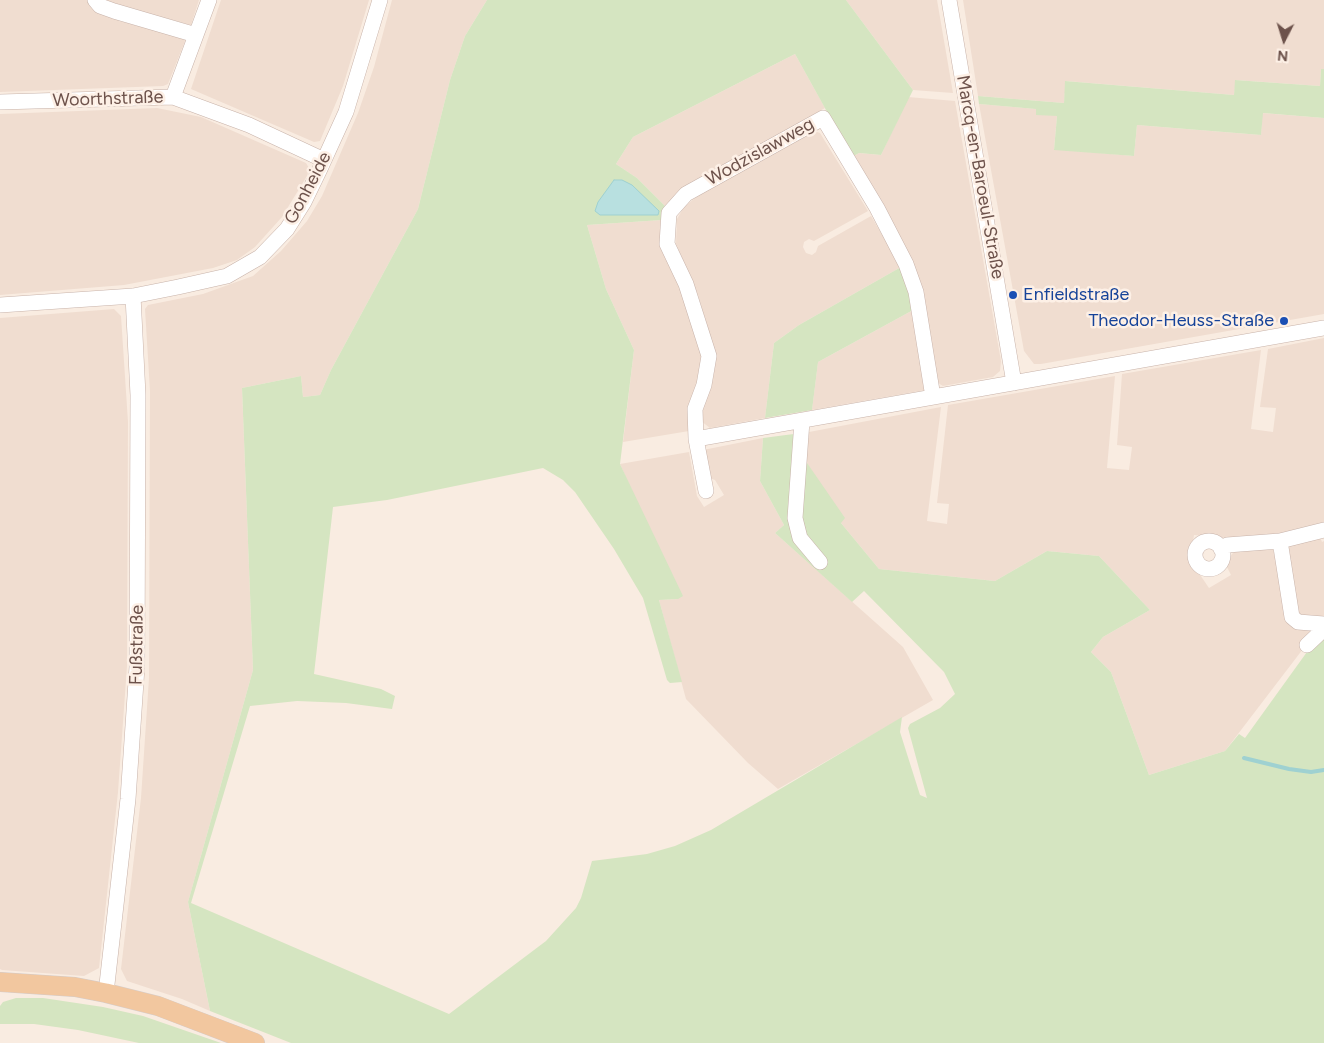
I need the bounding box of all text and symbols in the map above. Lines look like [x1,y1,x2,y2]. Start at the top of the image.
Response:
north arrow [1259,15,1309,65]
text: N [1277,47,1289,64]
street label: Marcq-en-Baroeul-Straße [951,73,1009,281]
street label: Woorthstraße [52,86,164,112]
street label: Wodzislawweg [702,113,818,191]
street label: Gonheide [280,148,336,228]
place label: Enfieldstraße [1023,284,1129,306]
marker: Enfieldstraße [1007,289,1019,301]
place label: Theodor-Heuss-Straße [1088,310,1274,332]
marker: Theodor-Heuss-Straße [1278,315,1290,327]
street label: Fußstraße [126,605,148,685]

